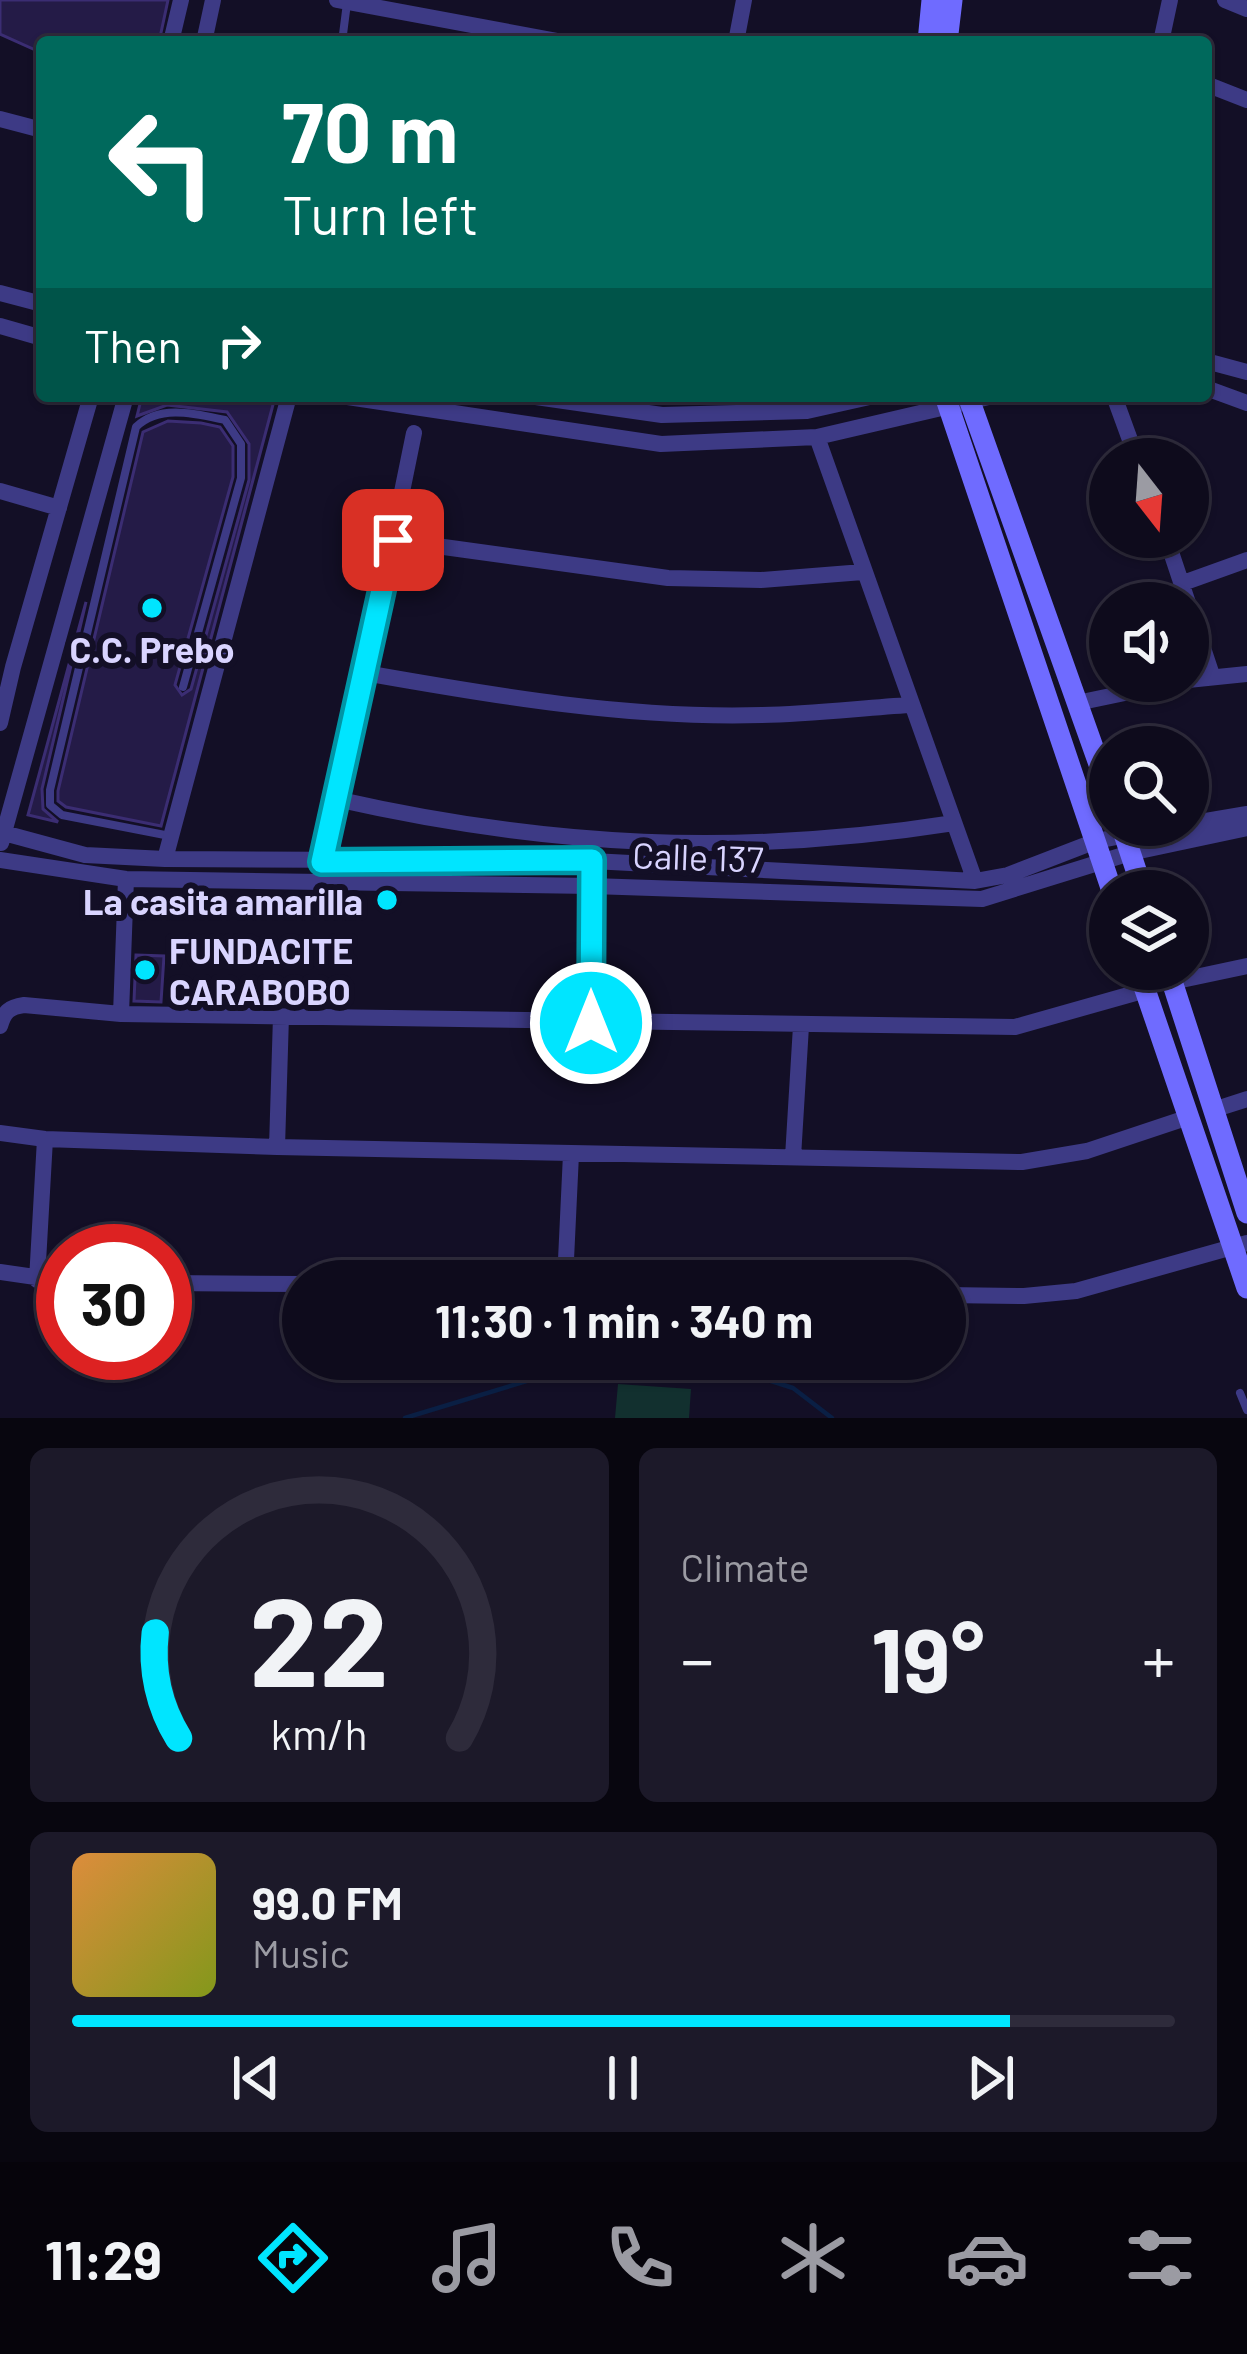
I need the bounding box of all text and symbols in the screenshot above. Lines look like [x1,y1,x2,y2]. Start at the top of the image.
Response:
text: 70 m [282,79,458,180]
icon: left [84,84,240,240]
text: Turn left [282,181,479,246]
icon: right [206,312,272,378]
text: Then [84,318,182,372]
north arrow [1089,438,1209,558]
map controls [1089,438,1209,990]
pin [342,489,444,591]
icon: arrive [360,507,426,573]
button: sound [1089,582,1209,702]
marker: C.C. Prebo [139,595,165,621]
place label: C.C. Prebo [70,627,235,670]
button: search [1089,726,1209,846]
street label: Calle 137 [632,832,764,880]
button: layers [1089,870,1209,990]
place label: La casita amarilla [83,879,363,922]
marker: La casita amarilla [374,887,400,913]
place label: FUNDACITE CARABOBO [169,928,353,1012]
marker: FUNDACITE CARABOBO [132,957,158,983]
position arrow [528,960,654,1086]
speed limit sign: 30 [36,1224,192,1380]
text: 11:30 · 1 min · 340 m [435,1293,813,1347]
text: Climate [681,1543,810,1590]
text: 22 [249,1562,389,1712]
text: 19° [871,1603,985,1711]
text: − [681,1618,714,1697]
text: + [1142,1618,1175,1697]
text: km/h [271,1707,368,1759]
text: 99.0 FM [252,1875,403,1929]
text: Music [252,1929,350,1976]
icon: previous [223,2045,289,2111]
icon: pause [590,2045,656,2111]
icon: next [958,2045,1024,2111]
icon: directions [251,2216,335,2300]
icon: music [425,2216,509,2300]
icon: phone [598,2216,682,2300]
icon: climate [771,2216,855,2300]
icon: car [945,2216,1029,2300]
icon: filters [1118,2216,1202,2300]
text: 11:29 [45,2226,162,2291]

